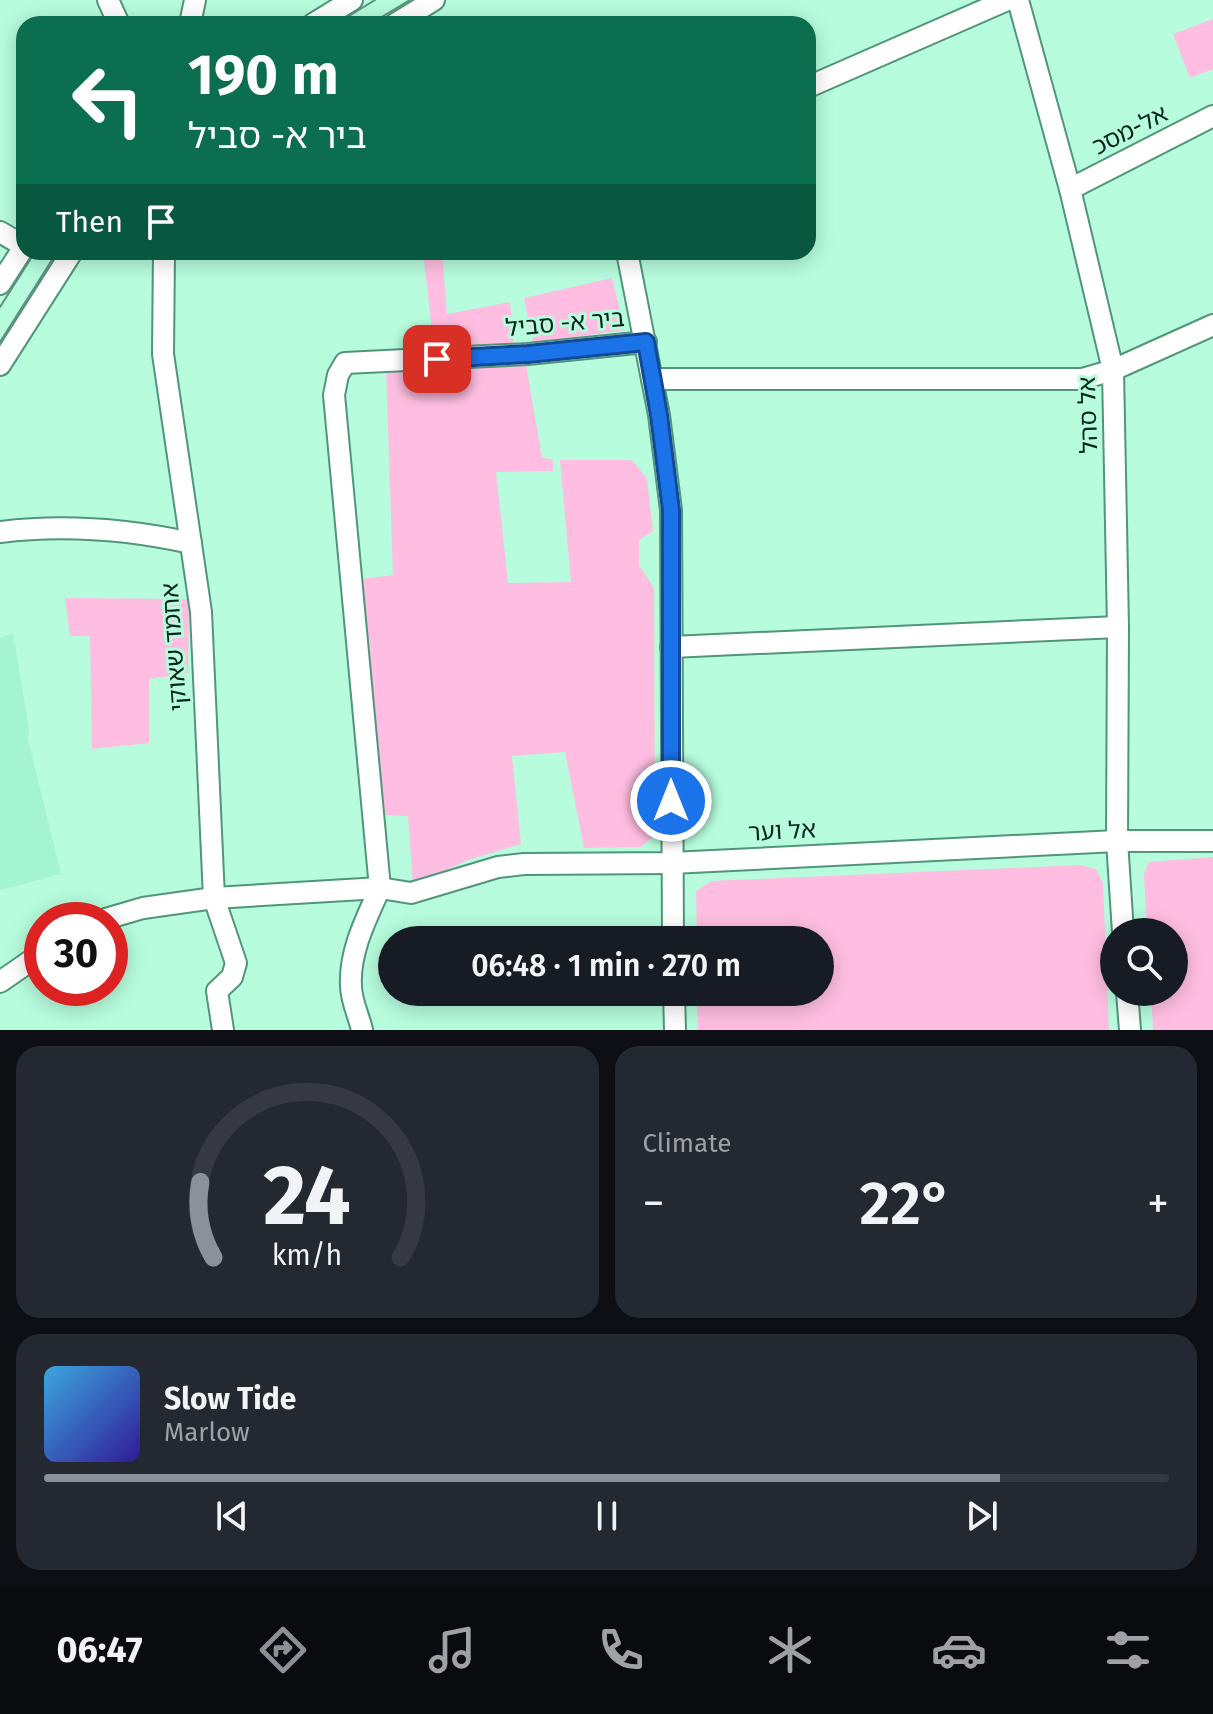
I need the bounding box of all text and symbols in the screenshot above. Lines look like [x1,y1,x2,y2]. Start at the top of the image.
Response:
text: 190 m [188,42,339,109]
icon: left [56,48,160,152]
street label: אל-מסכ [1088,99,1172,161]
text: ביר א- סביל [188,114,367,158]
icon: arrive [139,200,183,244]
text: Then [56,204,123,240]
street label: ביר א- סביל [504,304,626,342]
pin [403,325,471,393]
icon: arrive [415,337,459,381]
street label: אל סהל [1073,376,1103,454]
street label: אחמד שאוקי [156,582,192,712]
position arrow [629,759,713,843]
street label: אל וער [747,815,817,847]
speed limit sign: 30 [24,902,128,1006]
map controls [1100,918,1188,1006]
button: search [1100,918,1188,1006]
text: 06:48 · 1 min · 270 m [471,948,741,984]
text: Climate [643,1128,731,1159]
text: 24 [263,1146,351,1246]
text: 22° [859,1168,952,1240]
text: − [643,1177,665,1230]
text: + [1147,1177,1169,1230]
text: km/h [272,1238,343,1273]
text: Slow Tide [164,1381,296,1417]
text: Marlow [164,1417,250,1448]
icon: previous [210,1494,254,1538]
icon: pause [585,1494,629,1538]
icon: next [960,1494,1004,1538]
icon: directions [255,1622,311,1678]
icon: music [424,1622,480,1678]
icon: phone [593,1622,649,1678]
icon: climate [762,1622,818,1678]
icon: car [931,1622,987,1678]
icon: filters [1100,1622,1156,1678]
text: 06:47 [56,1628,143,1672]

